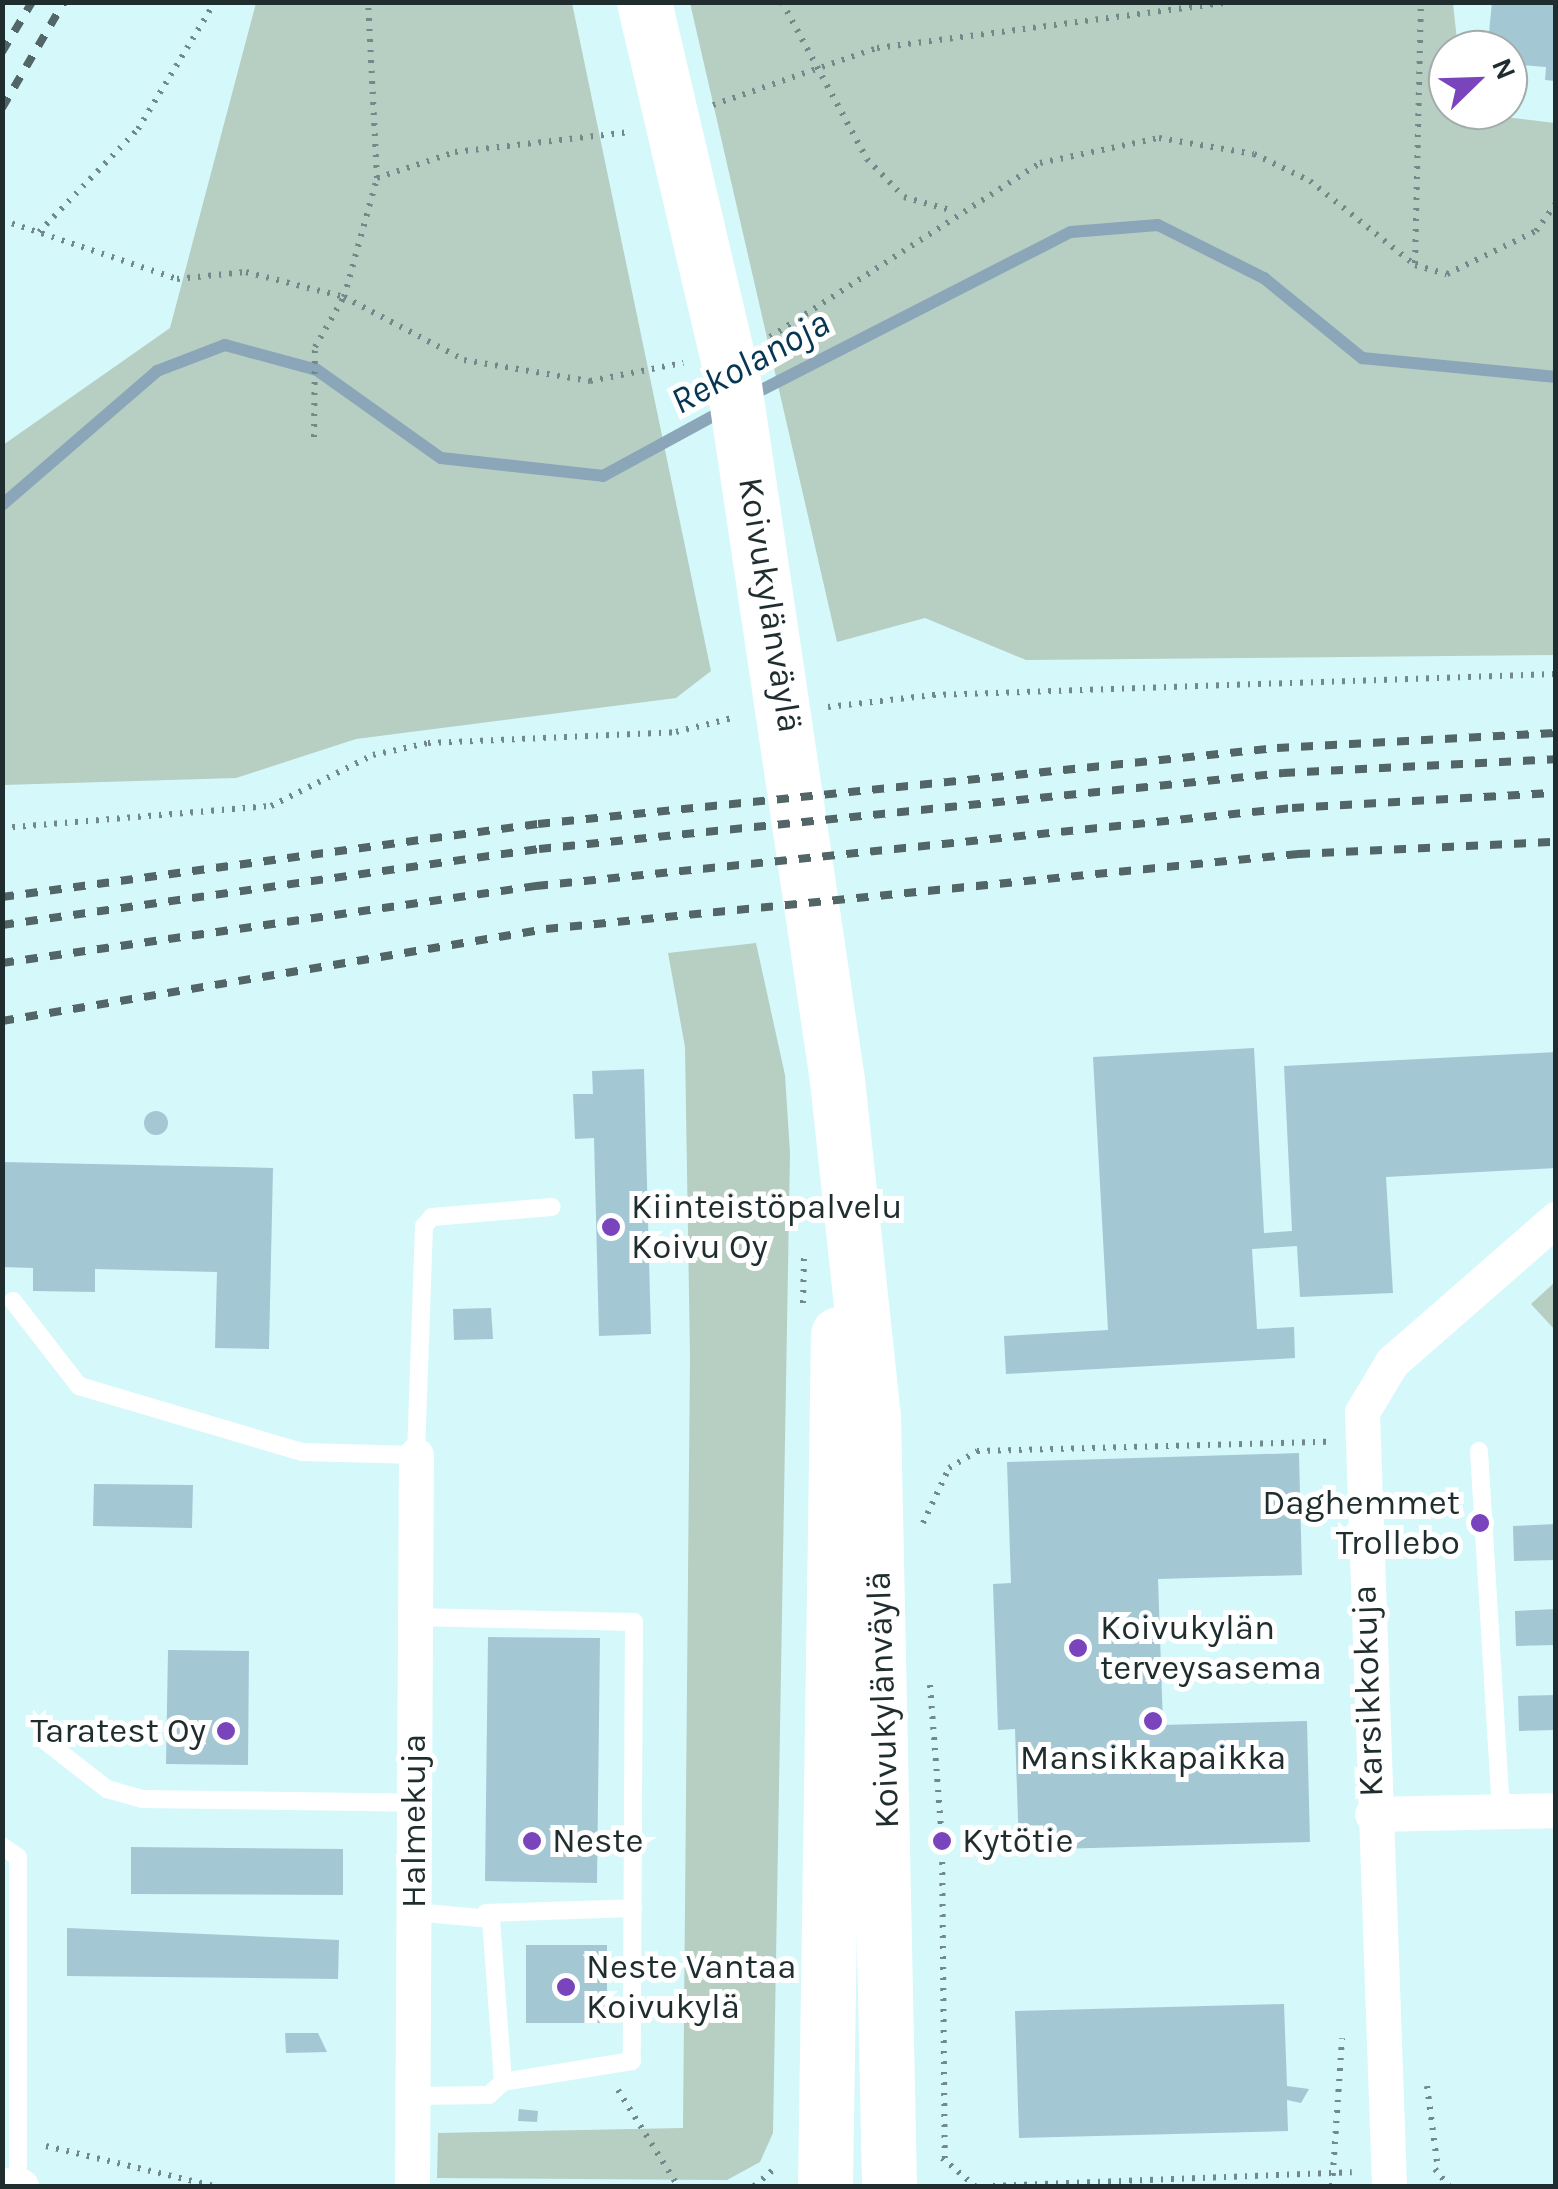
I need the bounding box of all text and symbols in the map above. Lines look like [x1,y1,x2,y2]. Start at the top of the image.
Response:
north arrow [1428,30,1528,130]
text: N [1485,53,1523,85]
water label: Rekolanoja [663,300,837,424]
street label: Koivukylänväylä [729,475,811,735]
place label: Kiinteistöpalvelu Koivu Oy [631,1186,903,1268]
marker: Kiinteistöpalvelu Koivu Oy [600,1216,622,1238]
place label: Daghemmet Trollebo [1262,1482,1460,1564]
marker: Daghemmet Trollebo [1469,1512,1491,1534]
street label: Koivukylänväylä [858,1571,908,1829]
street label: Karsikkokuja [1343,1584,1393,1798]
place label: Koivukylän terveysasema [1100,1607,1322,1689]
marker: Koivukylän terveysasema [1065,1635,1091,1661]
place label: Taratest Oy [30,1710,206,1752]
marker: Mansikkapaikka [1142,1710,1164,1732]
marker: Taratest Oy [215,1720,237,1742]
street label: Halmekuja [393,1734,435,1908]
place label: Mansikkapaikka [1020,1737,1286,1779]
place label: Neste [552,1820,643,1862]
place label: Kytötie [962,1820,1073,1862]
marker: Neste [521,1830,543,1852]
marker: Kytötie [931,1830,953,1852]
place label: Neste Vantaa Koivukylä [586,1946,796,2028]
marker: Neste Vantaa Koivukylä [555,1976,577,1998]

